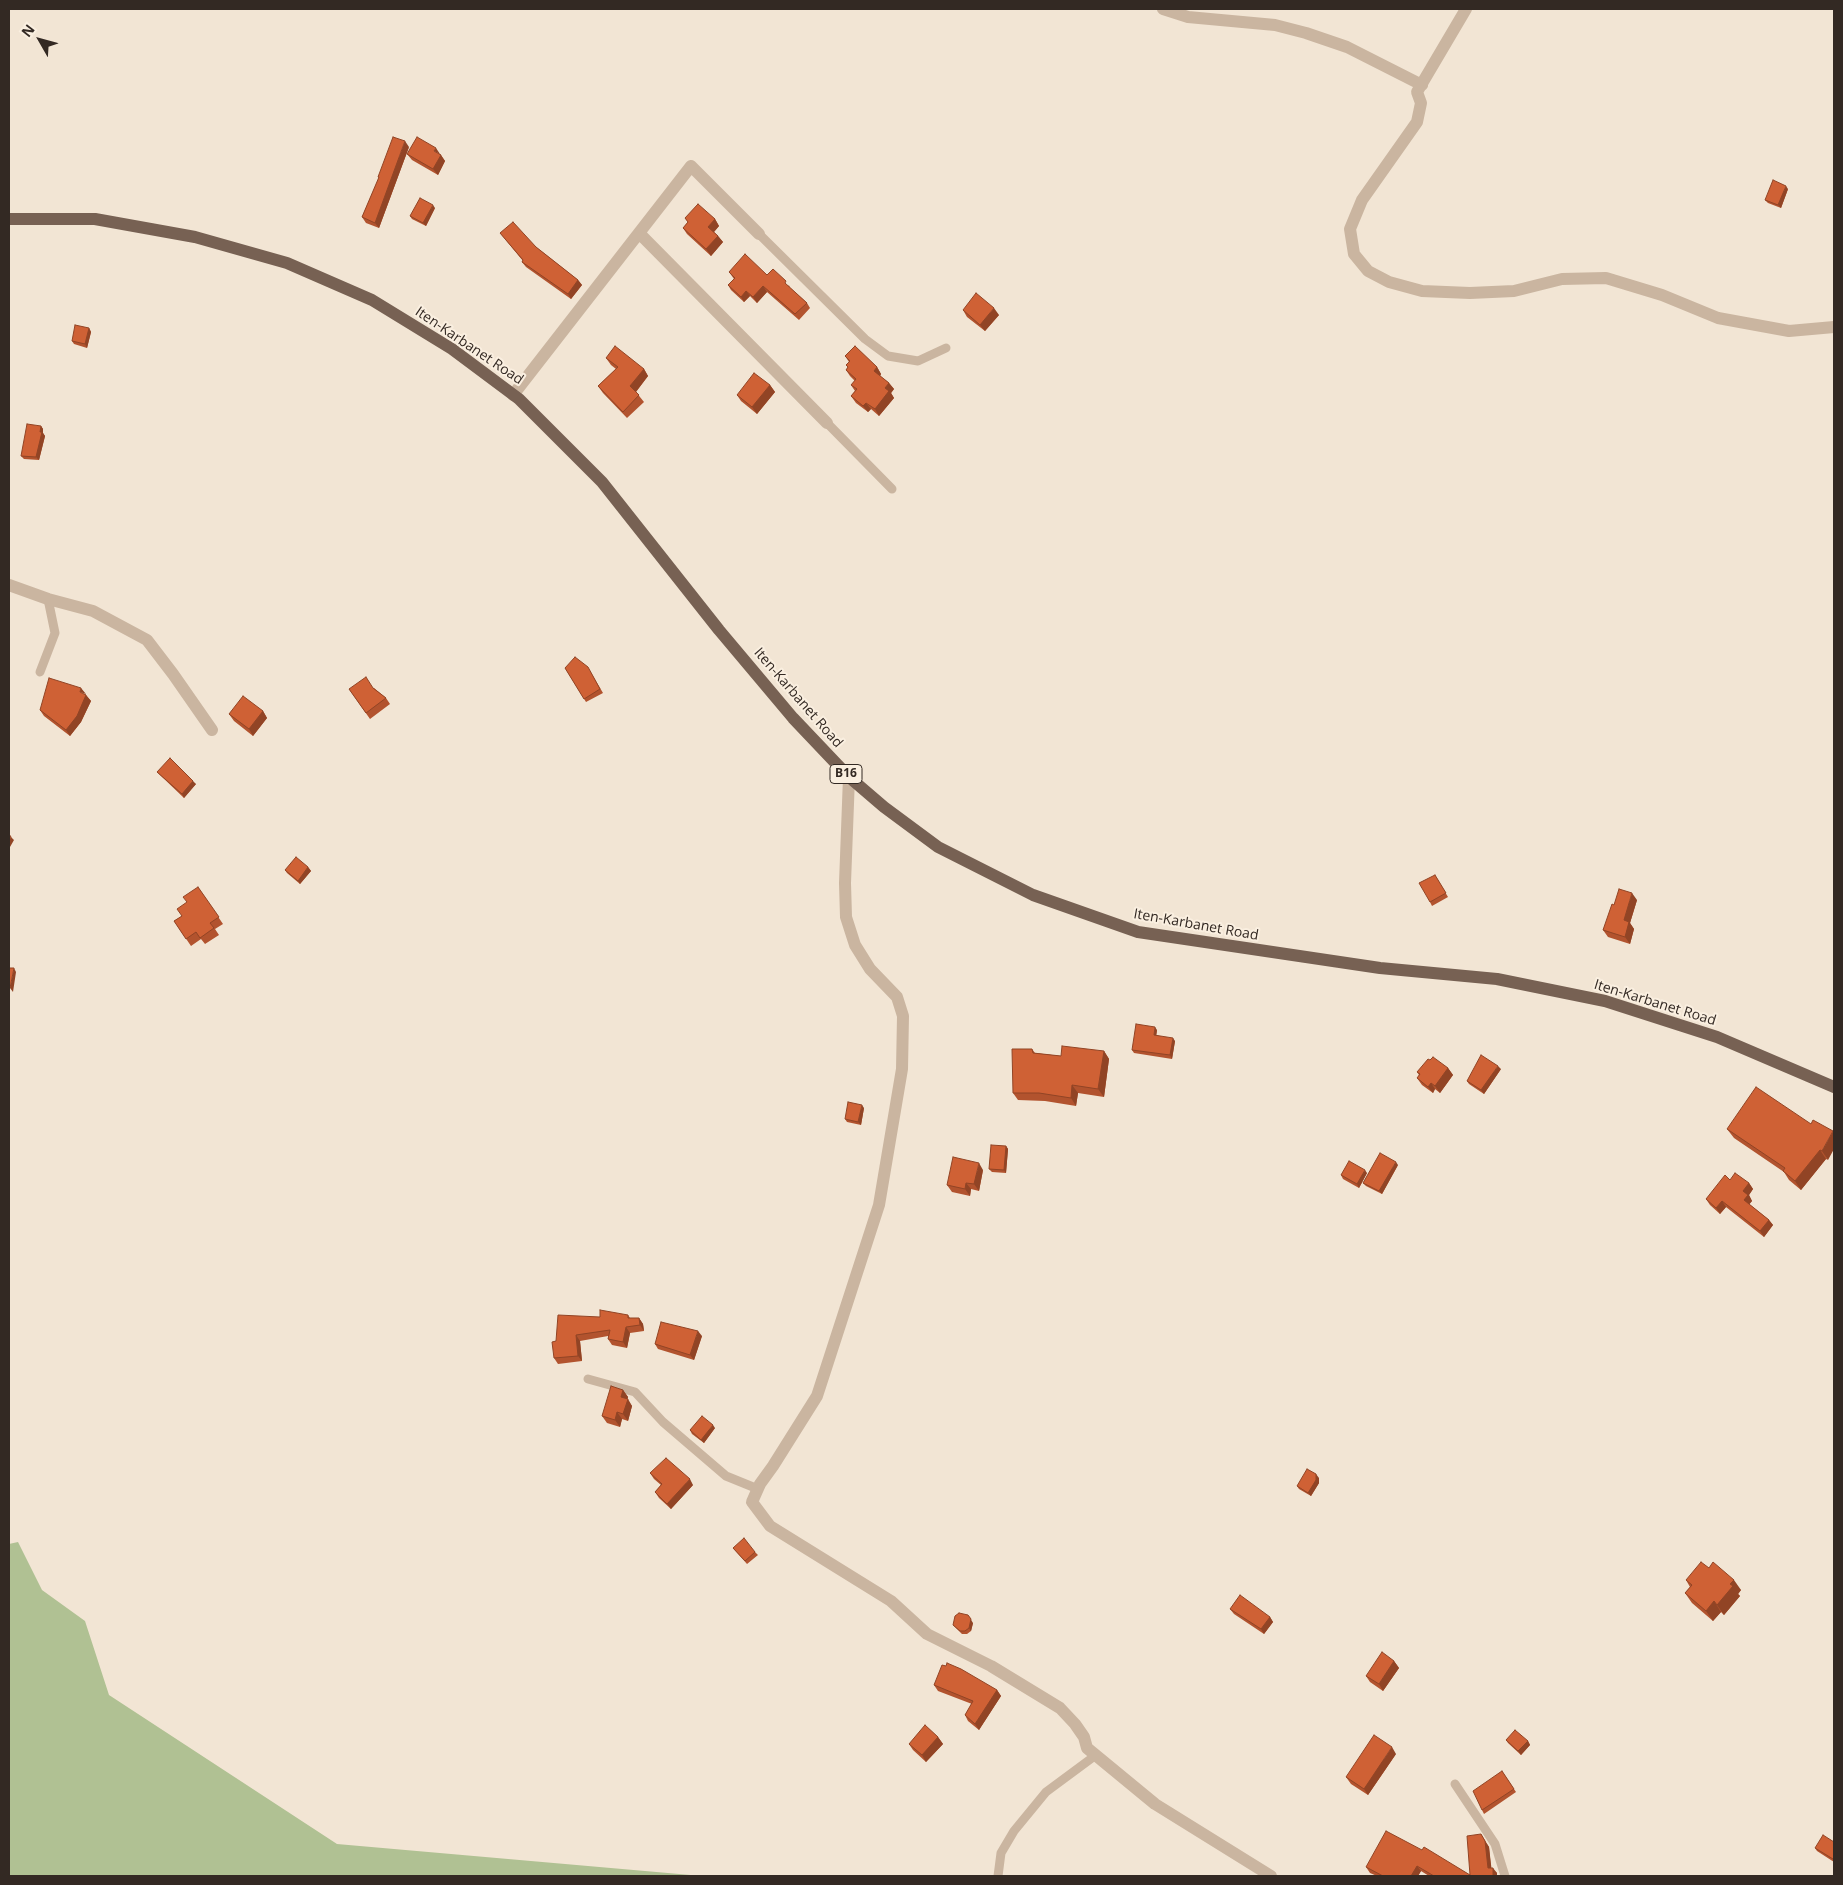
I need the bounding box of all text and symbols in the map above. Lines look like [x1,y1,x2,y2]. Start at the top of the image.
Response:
north arrow [15,15,65,65]
text: N [17,20,39,41]
street label: Iten-Karbanet Road [412,304,526,388]
street label: Iten-Karbanet Road [750,645,846,751]
road number: B16 [830,764,862,784]
street label: Iten-Karbanet Road [1132,906,1260,944]
street label: Iten-Karbanet Road [1592,976,1718,1030]

